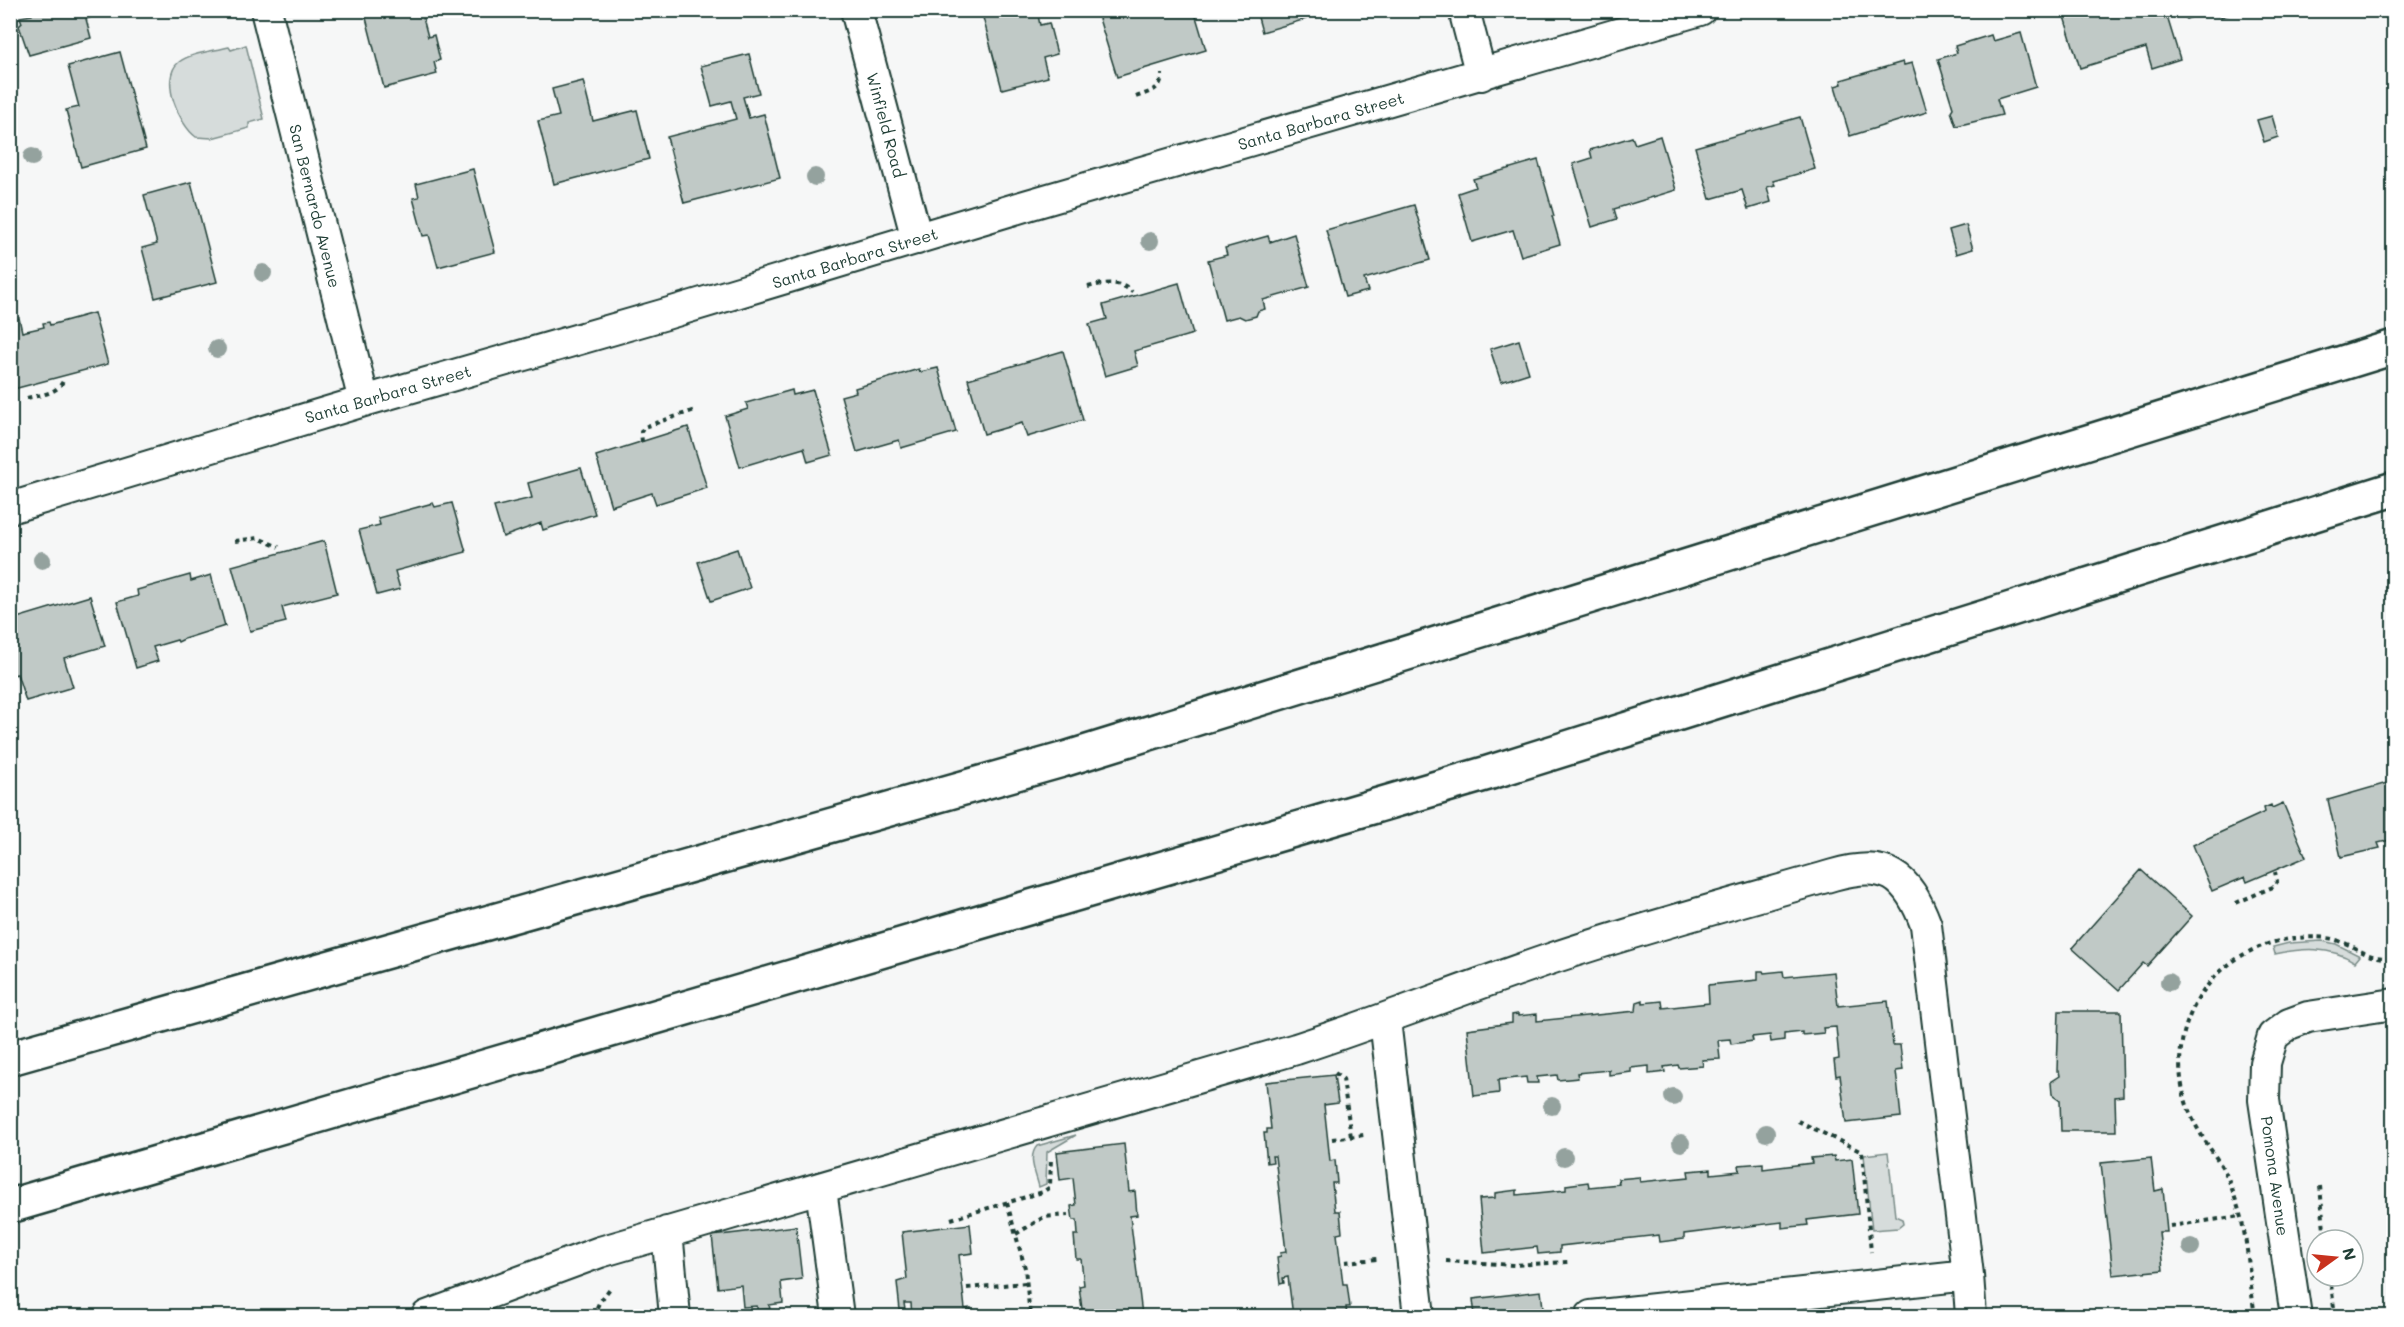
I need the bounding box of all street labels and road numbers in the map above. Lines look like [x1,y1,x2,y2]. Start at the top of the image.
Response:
street label: Winfield Road [862,70,911,180]
street label: Santa Barbara Street [1235,87,1406,154]
street label: San Bernardo Avenue [285,122,346,290]
street label: Santa Barbara Street [769,222,940,293]
street label: Santa Barbara Street [302,360,473,427]
street label: Pomona Avenue [2257,1115,2294,1237]

